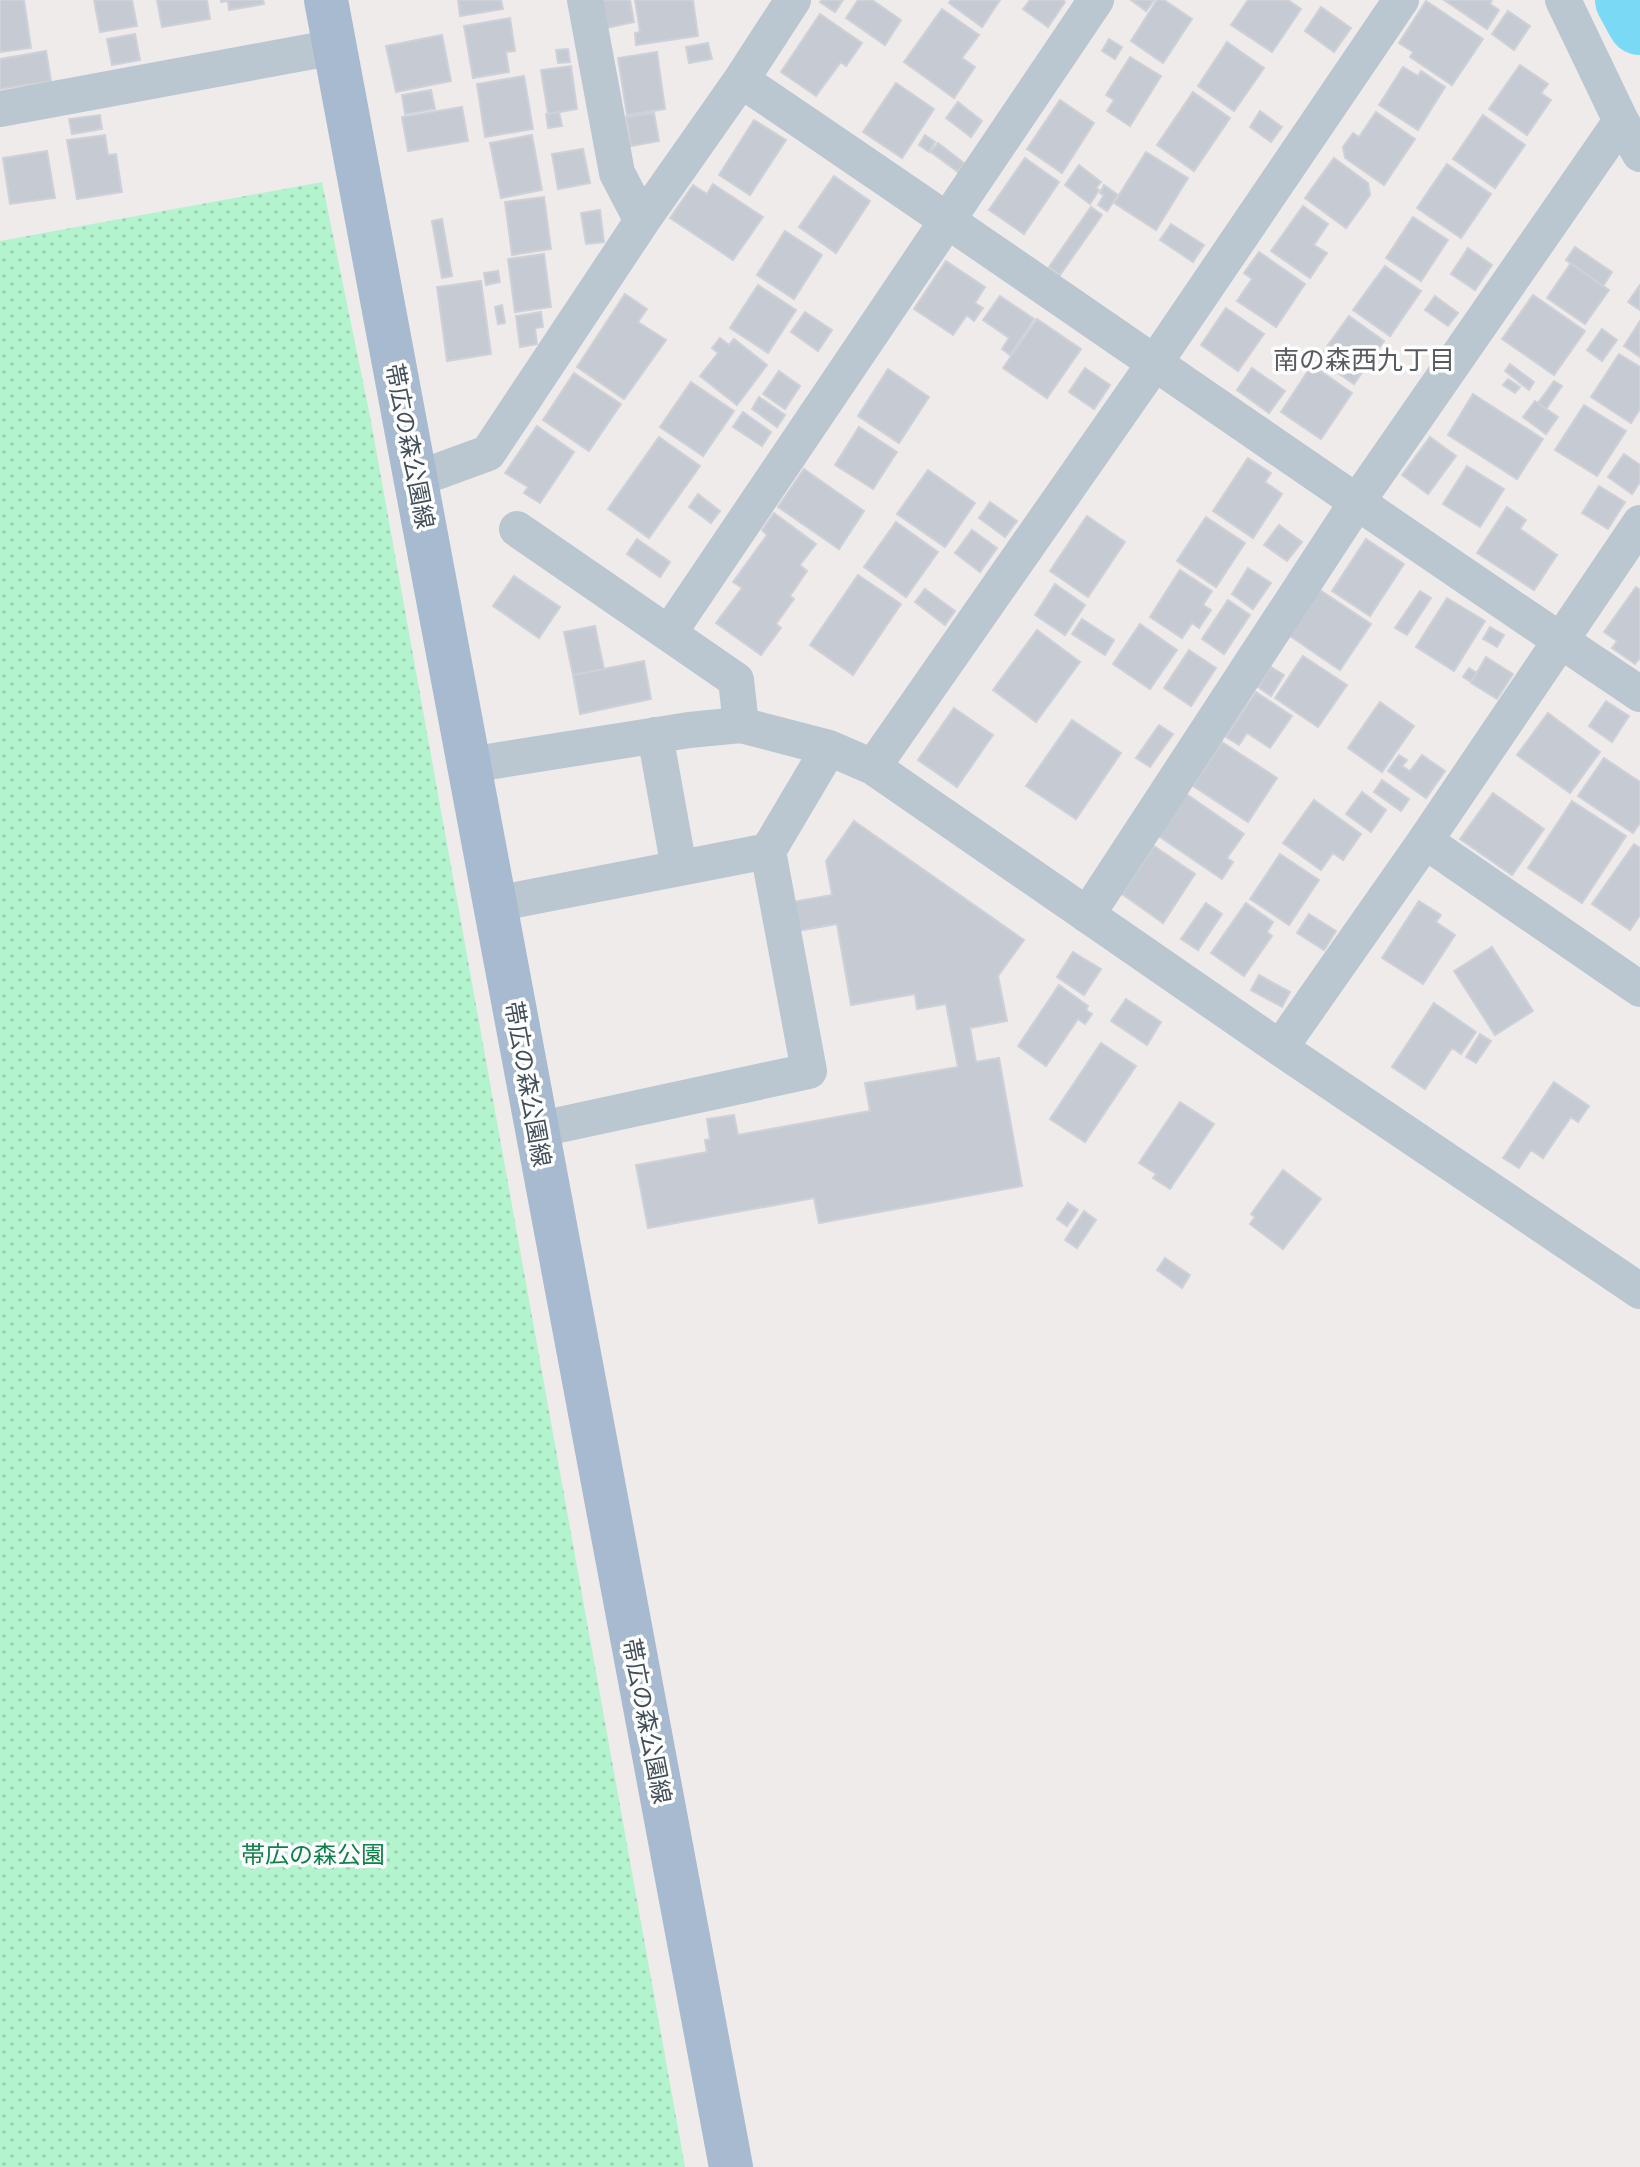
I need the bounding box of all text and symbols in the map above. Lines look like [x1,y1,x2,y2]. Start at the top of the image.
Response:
district label: 南の森西九丁目 [1273,343,1455,376]
street label: 帯広の森公園線 [379,361,441,531]
street label: 帯広の森公園線 [498,999,558,1169]
street label: 帯広の森公園線 [616,1636,678,1806]
park label: 帯広の森公園 [241,1839,385,1870]

